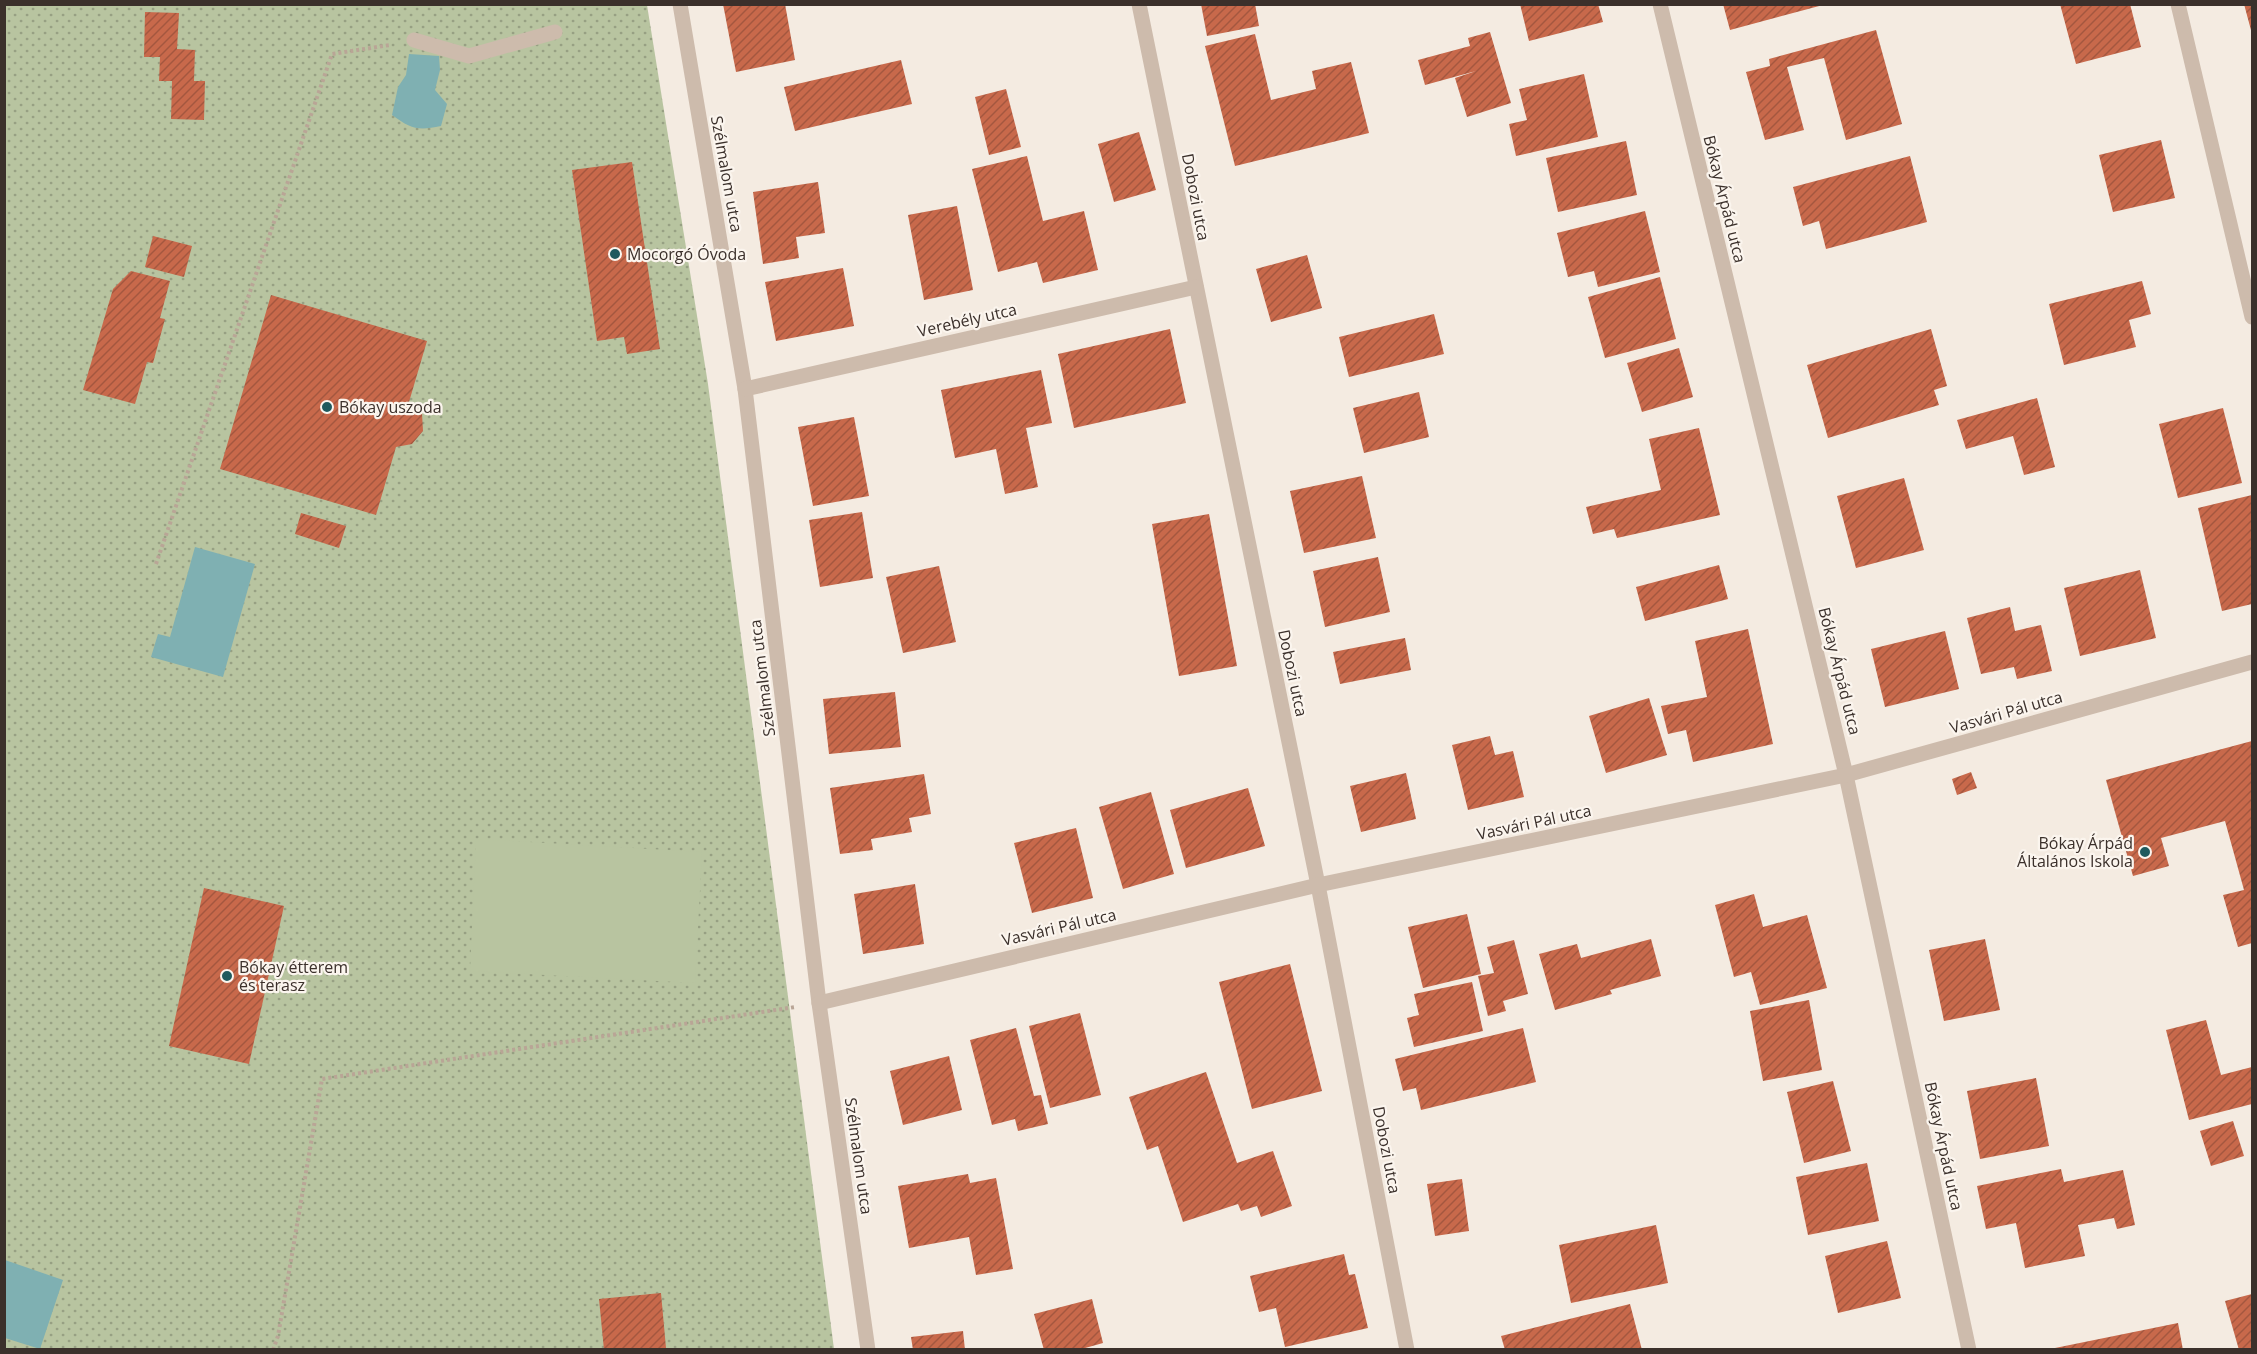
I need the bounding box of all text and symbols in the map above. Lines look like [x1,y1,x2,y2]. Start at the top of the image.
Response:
street label: Szélmalom utca [706,114,748,234]
street label: Bókay Árpád utca [1699,133,1751,265]
street label: Dobozi utca [1177,152,1215,242]
place label: Mocorgó Óvoda [627,243,746,265]
marker: Mocorgó Óvoda [608,247,622,261]
street label: Verebély utca [915,298,1019,342]
place label: Bókay uszoda [339,396,442,418]
marker: Bókay uszoda [320,400,334,414]
street label: Bókay Árpád utca [1814,605,1866,737]
street label: Szélmalom utca [744,618,780,738]
street label: Dobozi utca [1273,627,1313,719]
street label: Vasvári Pál utca [1947,685,2065,739]
street label: Vasvári Pál utca [1475,799,1593,845]
place label: Bókay Árpád Általános Iskola [2017,832,2133,872]
marker: Bókay Árpád Általános Iskola [2138,845,2152,859]
street label: Vasvári Pál utca [1000,903,1118,951]
place label: Bókay étterem és terasz [239,956,348,996]
marker: Bókay étterem és terasz [220,969,234,983]
street label: Bókay Árpád utca [1920,1080,1968,1212]
street label: Szélmalom utca [840,1096,878,1216]
street label: Dobozi utca [1368,1105,1406,1195]

